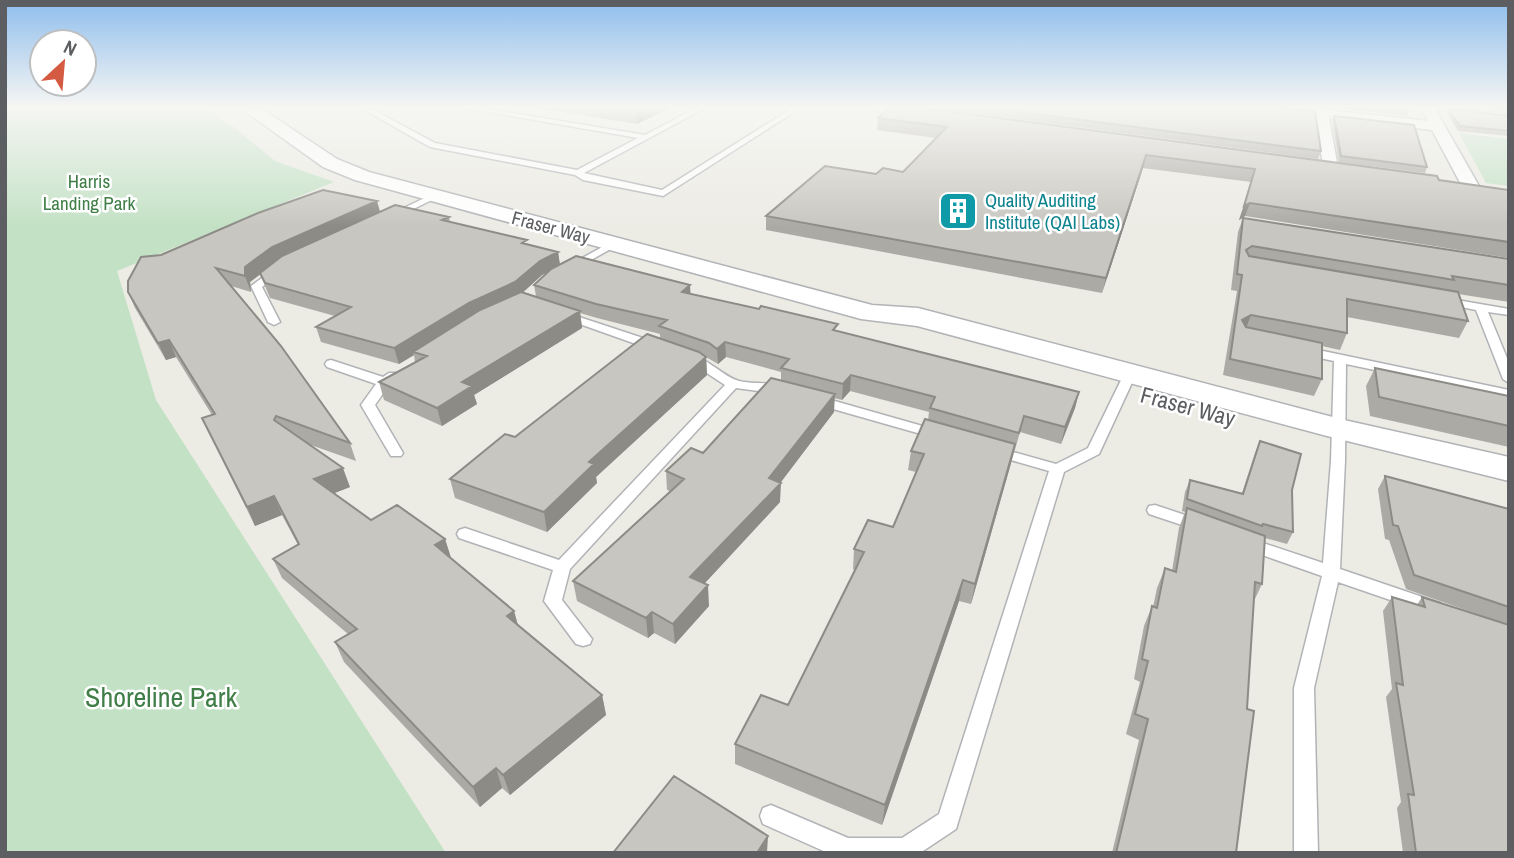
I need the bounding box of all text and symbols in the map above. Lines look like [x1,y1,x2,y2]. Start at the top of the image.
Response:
north arrow [28,28,98,98]
text: N [60,34,81,62]
park label: Harris Landing Park [43,168,136,216]
place label: Quality Auditing Institute (QAI Labs) [985,187,1120,235]
building icon: Quality Auditing Institute (QAI Labs) [937,190,979,232]
street label: Fraser Way [509,204,593,250]
street label: Fraser Way [1137,379,1239,434]
park label: Shoreline Park [85,678,237,716]

